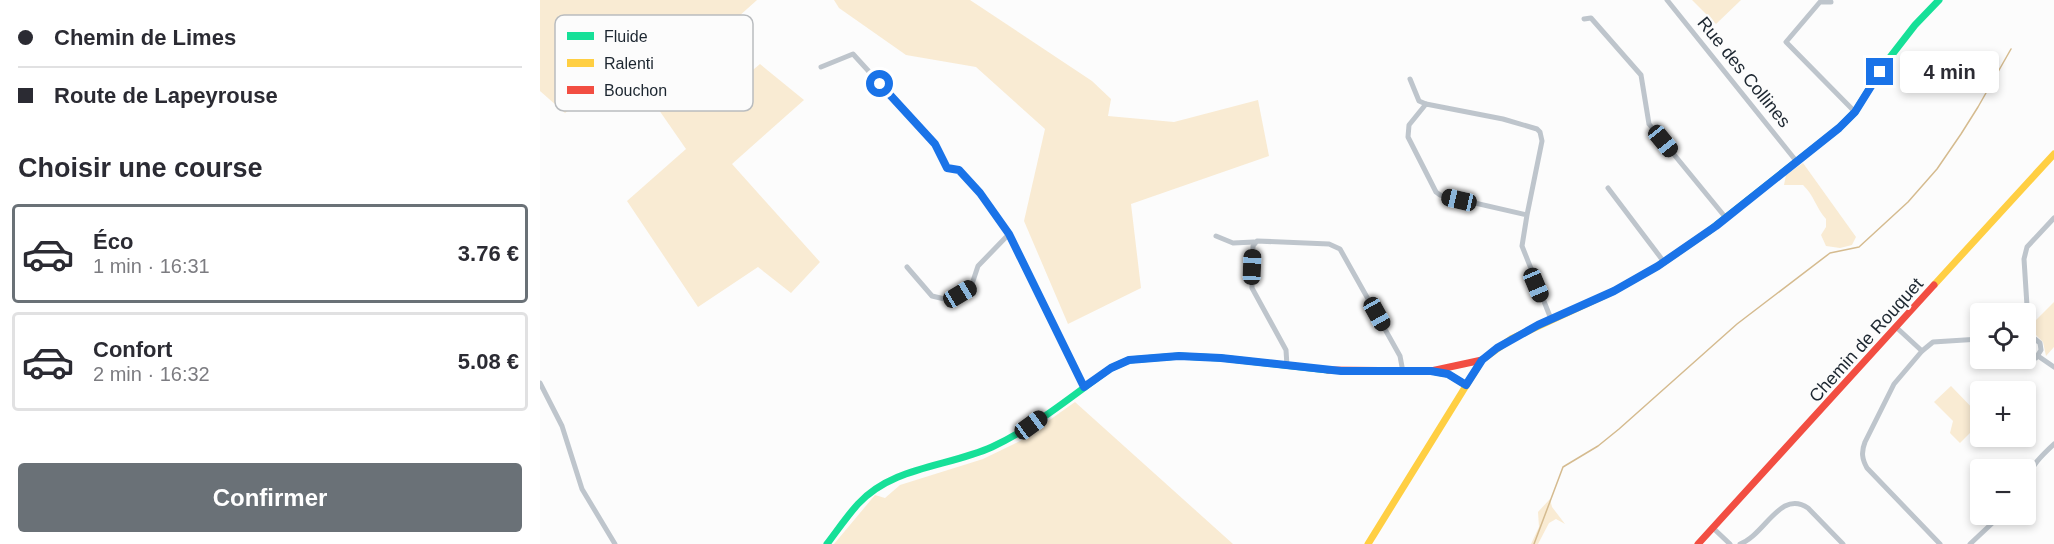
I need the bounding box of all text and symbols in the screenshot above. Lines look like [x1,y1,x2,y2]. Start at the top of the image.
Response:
street label: Rue des Collines [1693,13,1795,131]
legend [555,15,753,111]
text: Chemin de Limes [54,25,236,50]
text: Fluide [604,28,648,45]
callout: 4 min [1901,51,2000,93]
text: Ralenti [604,55,654,72]
route end [1866,58,1893,85]
text: 4 min [1923,61,1976,83]
route start [866,70,893,97]
text: Bouchon [604,82,667,99]
text: Route de Lapeyrouse [54,83,278,108]
car [1645,121,1681,161]
text: Choisir une course [18,153,263,183]
car [1439,187,1479,213]
icon: car [21,227,75,281]
text: Éco [93,229,133,254]
text: 3.76 € [458,241,519,266]
car [1242,249,1262,285]
text: 1 min · 16:31 [93,255,210,277]
car [1521,265,1551,305]
street label: Chemin de Rouquet [1805,274,1927,406]
car [940,277,980,311]
car [1360,294,1394,334]
map controls [1970,303,2036,525]
button: locate [1970,303,2036,369]
icon: car [21,335,75,389]
text: Confort [93,337,172,362]
text: 5.08 € [458,349,519,374]
text: 2 min · 16:32 [93,363,210,385]
button: + [1970,381,2036,447]
car [1011,407,1051,443]
button: − [1970,459,2036,525]
button: Confirmer [18,463,522,532]

